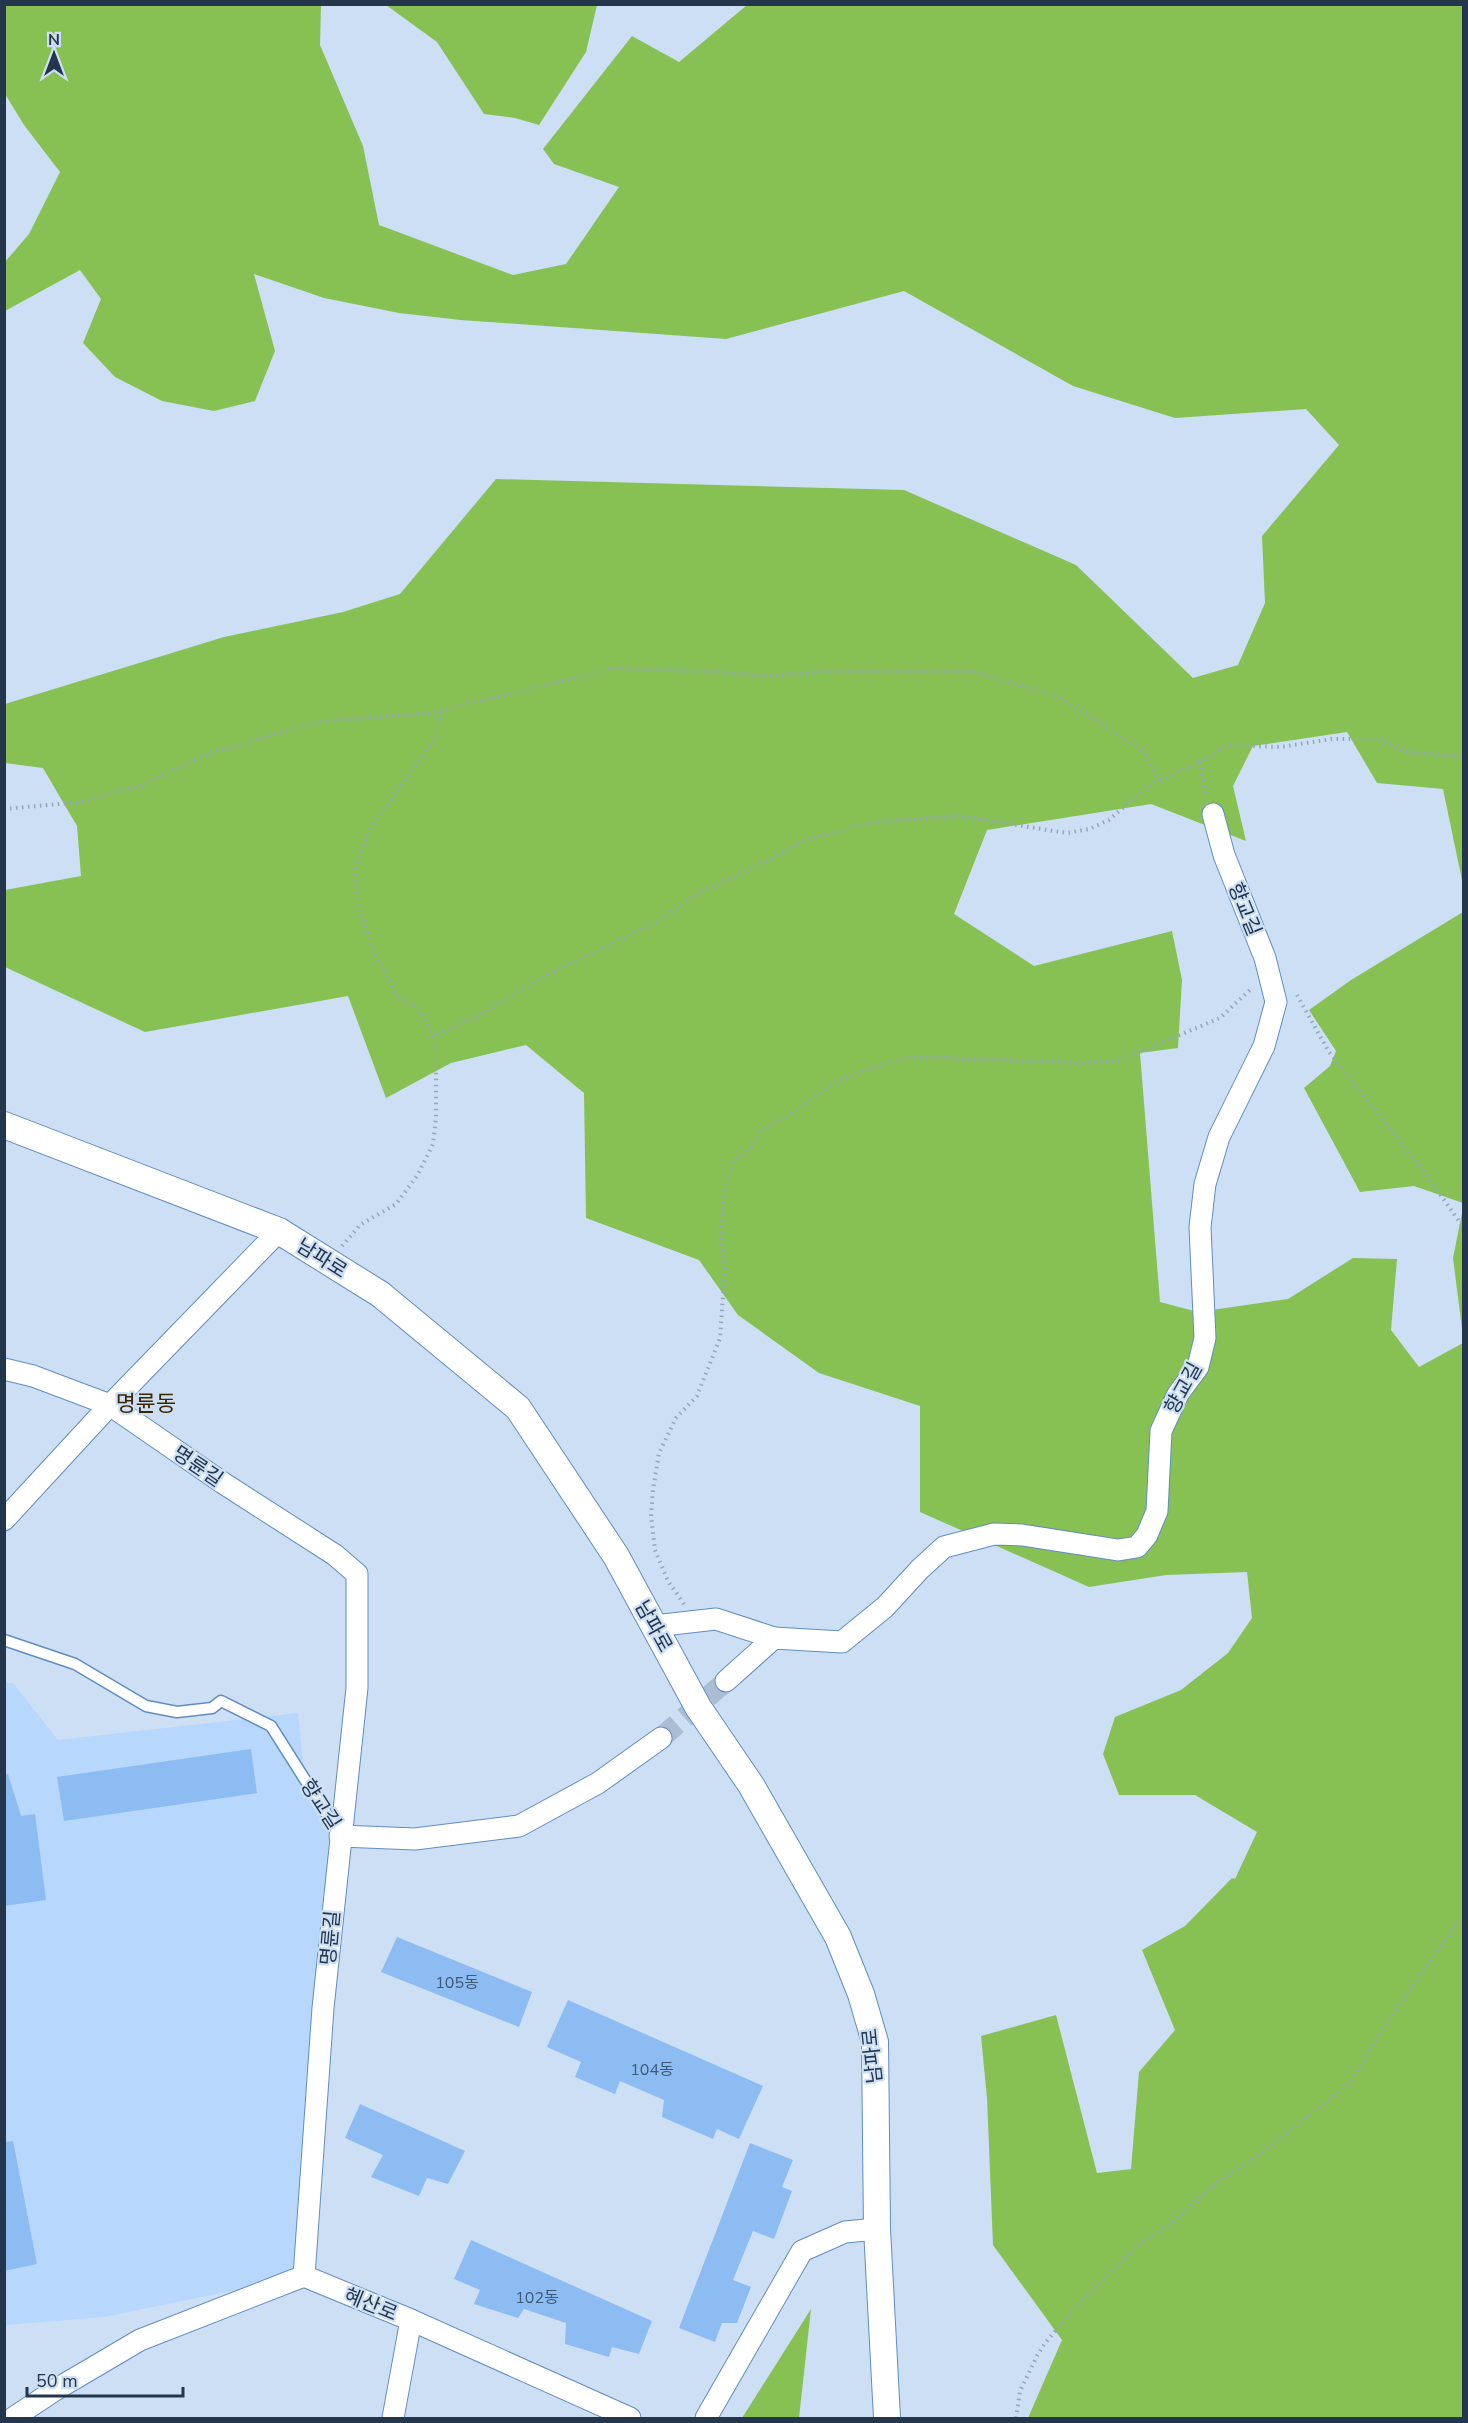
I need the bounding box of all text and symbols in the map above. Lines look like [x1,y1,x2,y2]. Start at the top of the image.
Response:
north arrow [24,24,84,84]
text: N [48,29,60,51]
street label: 향교길 [1222,879,1267,940]
street label: 남파로 [291,1232,352,1284]
street label: 향교길 [1158,1358,1209,1419]
district label: 명륜동 [116,1389,176,1419]
street label: 명륜길 [167,1440,228,1493]
street label: 남파로 [628,1596,679,1657]
street label: 향교길 [294,1774,347,1835]
street label: 명륜길 [315,1909,346,1967]
house number: 105동 [435,1972,479,1994]
street label: 남파로 [856,2027,889,2085]
house number: 104동 [630,2059,674,2081]
street label: 혜산로 [340,2282,401,2327]
house number: 102동 [515,2287,559,2309]
scale bar [27,2360,183,2398]
text: 50 m [36,2369,78,2393]

